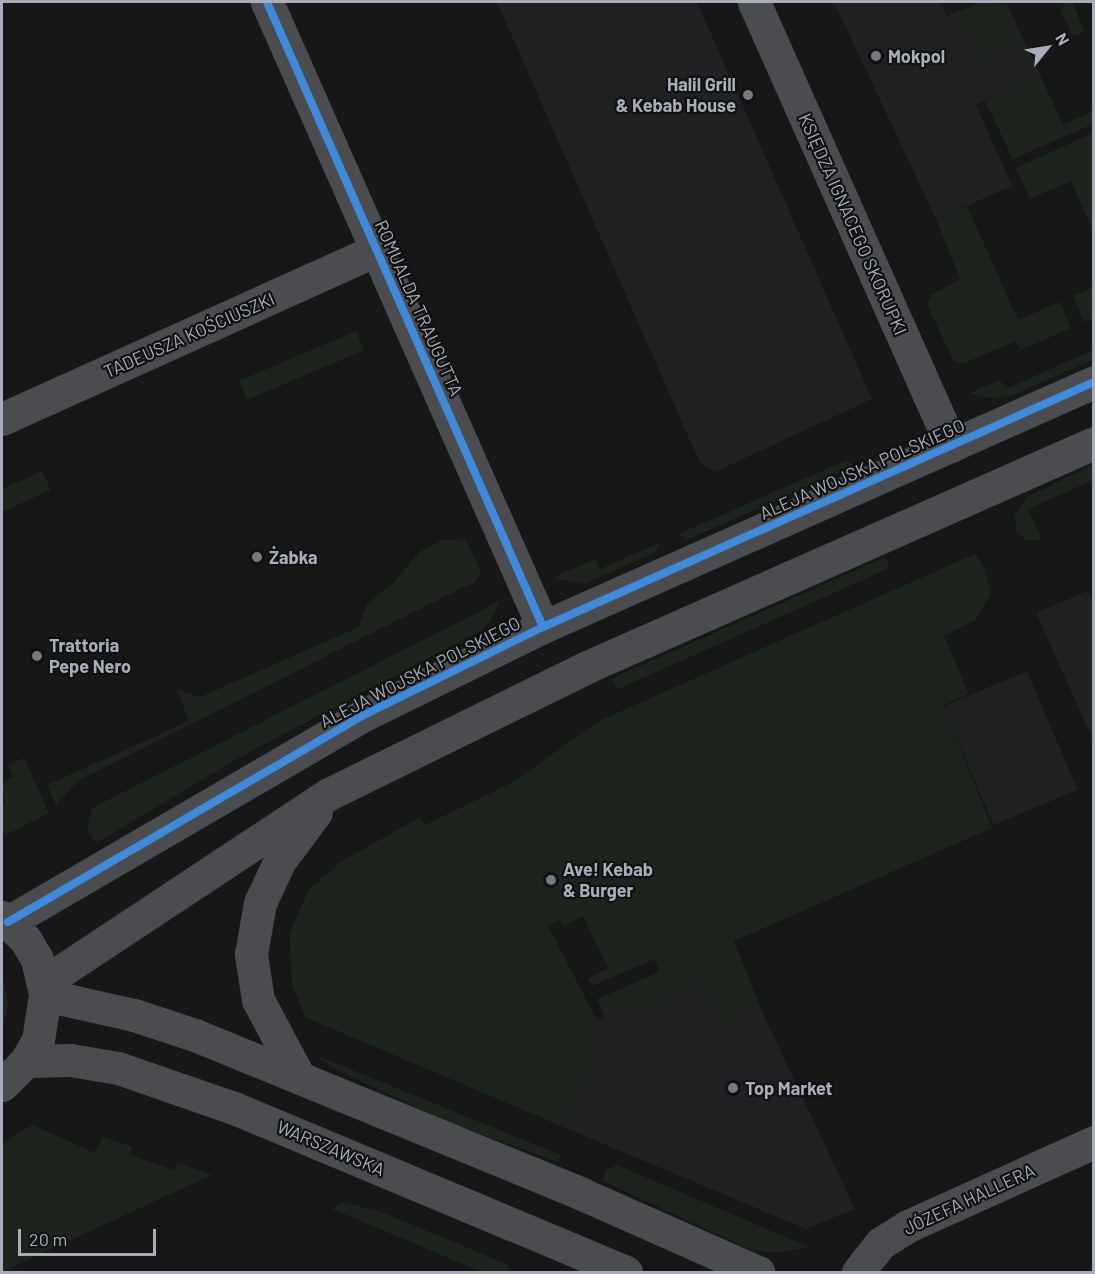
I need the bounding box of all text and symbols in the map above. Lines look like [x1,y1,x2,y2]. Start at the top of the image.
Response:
north arrow [1017,18,1077,78]
text: N [1052,29,1074,48]
place label: Mokpol [888,45,945,67]
marker: Mokpol [869,49,883,63]
place label: Halil Grill & Kebab House [616,74,736,116]
marker: Halil Grill & Kebab House [741,88,755,102]
street label: KSIĘDZA IGNACEGO SKORUPKI [794,110,912,338]
street label: ROMUALDA TRAUGUTTA [370,217,468,399]
street label: TADEUSZA KOŚCIUSZKI [100,288,278,382]
street label: ALEJA WOJSKA POLSKIEGO [756,414,968,524]
place label: Żabka [269,546,317,568]
marker: Żabka [250,550,264,564]
street label: ALEJA WOJSKA POLSKIEGO [316,612,524,732]
place label: Trattoria Pepe Nero [49,635,131,678]
marker: Trattoria Pepe Nero [30,649,44,663]
place label: Ave! Kebab & Burger [563,859,653,902]
marker: Ave! Kebab & Burger [544,873,558,887]
place label: Top Market [745,1077,832,1099]
marker: Top Market [726,1081,740,1095]
street label: WARSZAWSKA [274,1116,388,1180]
street label: JÓZEFA HALLERA [900,1159,1038,1239]
scale bar [21,1217,159,1255]
text: 20 m [29,1228,67,1250]

